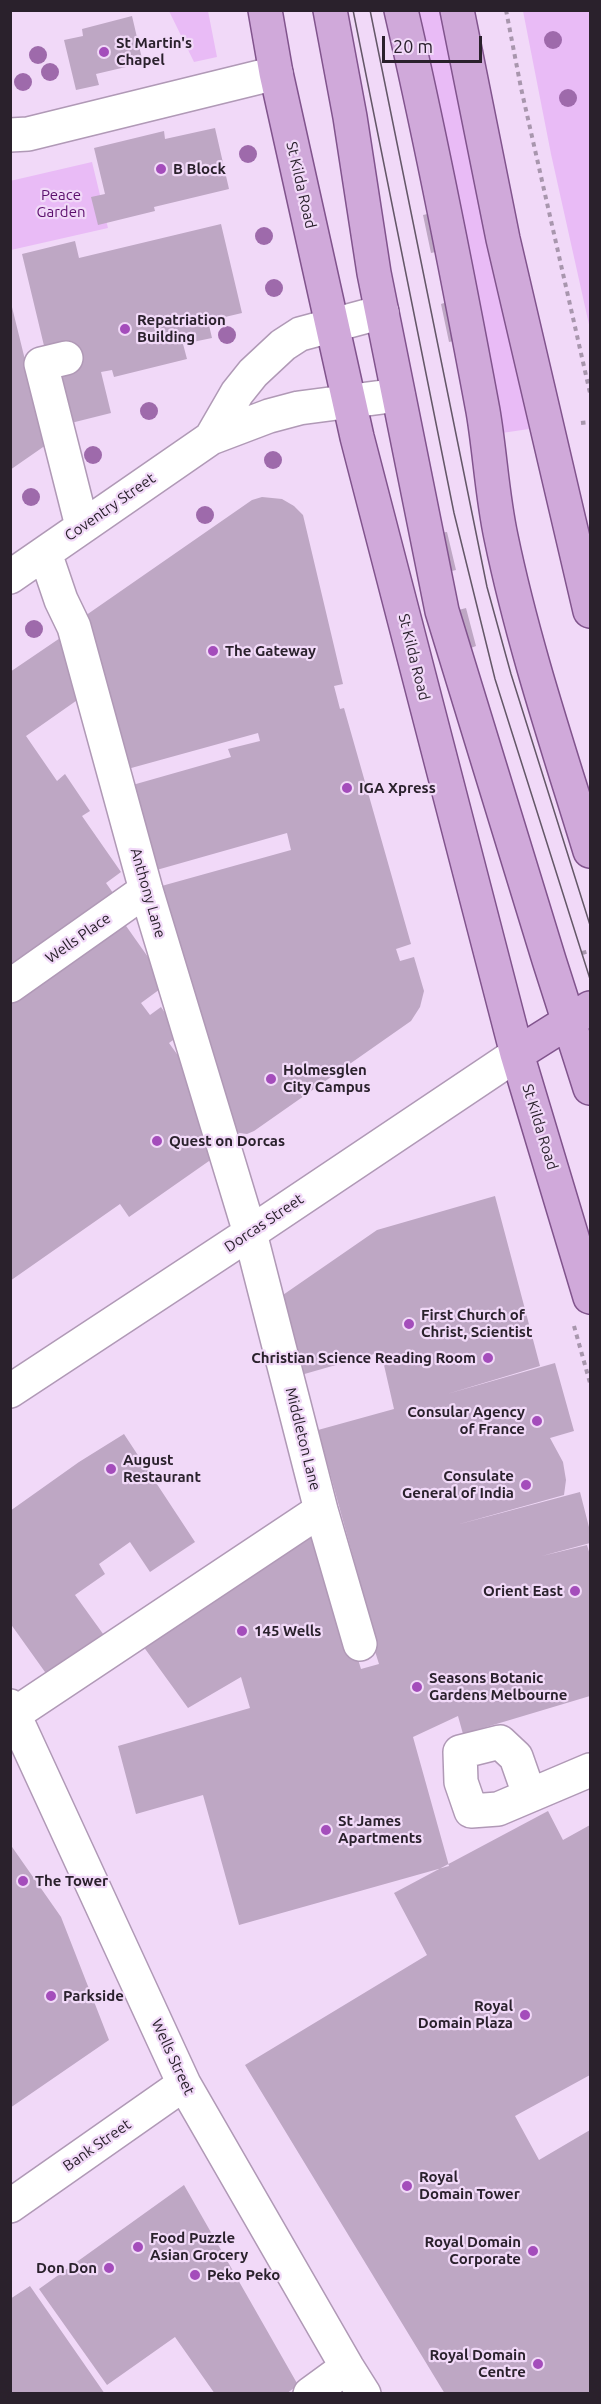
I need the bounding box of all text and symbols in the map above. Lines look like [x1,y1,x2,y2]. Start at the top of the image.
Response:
scale bar [385,24,486,62]
place label: St Martin's Chapel [116,34,192,69]
text: 20 m [393,36,433,56]
marker: St Martin's Chapel [97,45,111,59]
street label: St Kilda Road [282,140,320,230]
place label: B Block [173,160,226,178]
marker: B Block [154,162,168,176]
park label: Peace Garden [37,186,85,221]
place label: Repatriation Building [137,311,226,346]
marker: Repatriation Building [118,322,132,336]
street label: Coventry Street [61,469,159,545]
street label: St Kilda Road [395,612,433,702]
place label: The Gateway [225,642,316,660]
marker: The Gateway [206,644,220,658]
place label: IGA Xpress [359,779,436,797]
marker: IGA Xpress [340,781,354,795]
street label: Anthony Lane [127,846,169,940]
street label: Wells Place [42,909,114,967]
place label: Holmesglen City Campus [283,1061,370,1096]
marker: Holmesglen City Campus [264,1072,278,1086]
street label: St Kilda Road [518,1082,562,1172]
place label: Quest on Dorcas [169,1132,285,1150]
marker: Quest on Dorcas [150,1134,164,1148]
street label: Dorcas Street [221,1190,307,1256]
place label: First Church of Christ, Scientist [421,1306,532,1341]
marker: First Church of Christ, Scientist [402,1317,416,1331]
place label: Christian Science Reading Room [251,1349,476,1367]
marker: Christian Science Reading Room [481,1351,495,1365]
street label: Middleton Lane [282,1386,324,1492]
place label: Consular Agency of France [407,1403,525,1438]
marker: Consular Agency of France [530,1414,544,1428]
place label: August Restaurant [123,1451,201,1486]
marker: August Restaurant [104,1462,118,1476]
place label: Consulate General of India [402,1467,514,1502]
marker: Consulate General of India [519,1478,533,1492]
place label: Orient East [483,1582,563,1600]
marker: Orient East [568,1584,582,1598]
place label: 145 Wells [254,1622,321,1640]
marker: 145 Wells [235,1624,249,1638]
place label: Seasons Botanic Gardens Melbourne [429,1669,568,1704]
marker: Seasons Botanic Gardens Melbourne [410,1680,424,1694]
place label: St James Apartments [338,1812,422,1847]
marker: St James Apartments [319,1823,333,1837]
place label: The Tower [35,1872,108,1890]
marker: The Tower [16,1874,30,1888]
place label: Parkside [63,1987,124,2005]
marker: Parkside [44,1989,58,2003]
place label: Royal Domain Plaza [418,1997,513,2032]
marker: Royal Domain Plaza [518,2008,532,2022]
street label: Wells Street [148,2016,198,2098]
street label: Bank Street [60,2115,134,2175]
place label: Royal Domain Tower [419,2168,520,2203]
marker: Royal Domain Tower [400,2179,414,2193]
place label: Food Puzzle Asian Grocery [150,2229,248,2264]
place label: Royal Domain Corporate [425,2233,521,2268]
marker: Food Puzzle Asian Grocery [131,2240,145,2254]
marker: Royal Domain Corporate [526,2244,540,2258]
place label: Don Don [36,2259,97,2277]
marker: Don Don [102,2261,116,2275]
place label: Peko Peko [207,2266,280,2284]
marker: Peko Peko [188,2268,202,2282]
place label: Royal Domain Centre [430,2346,526,2381]
marker: Royal Domain Centre [531,2357,545,2371]

